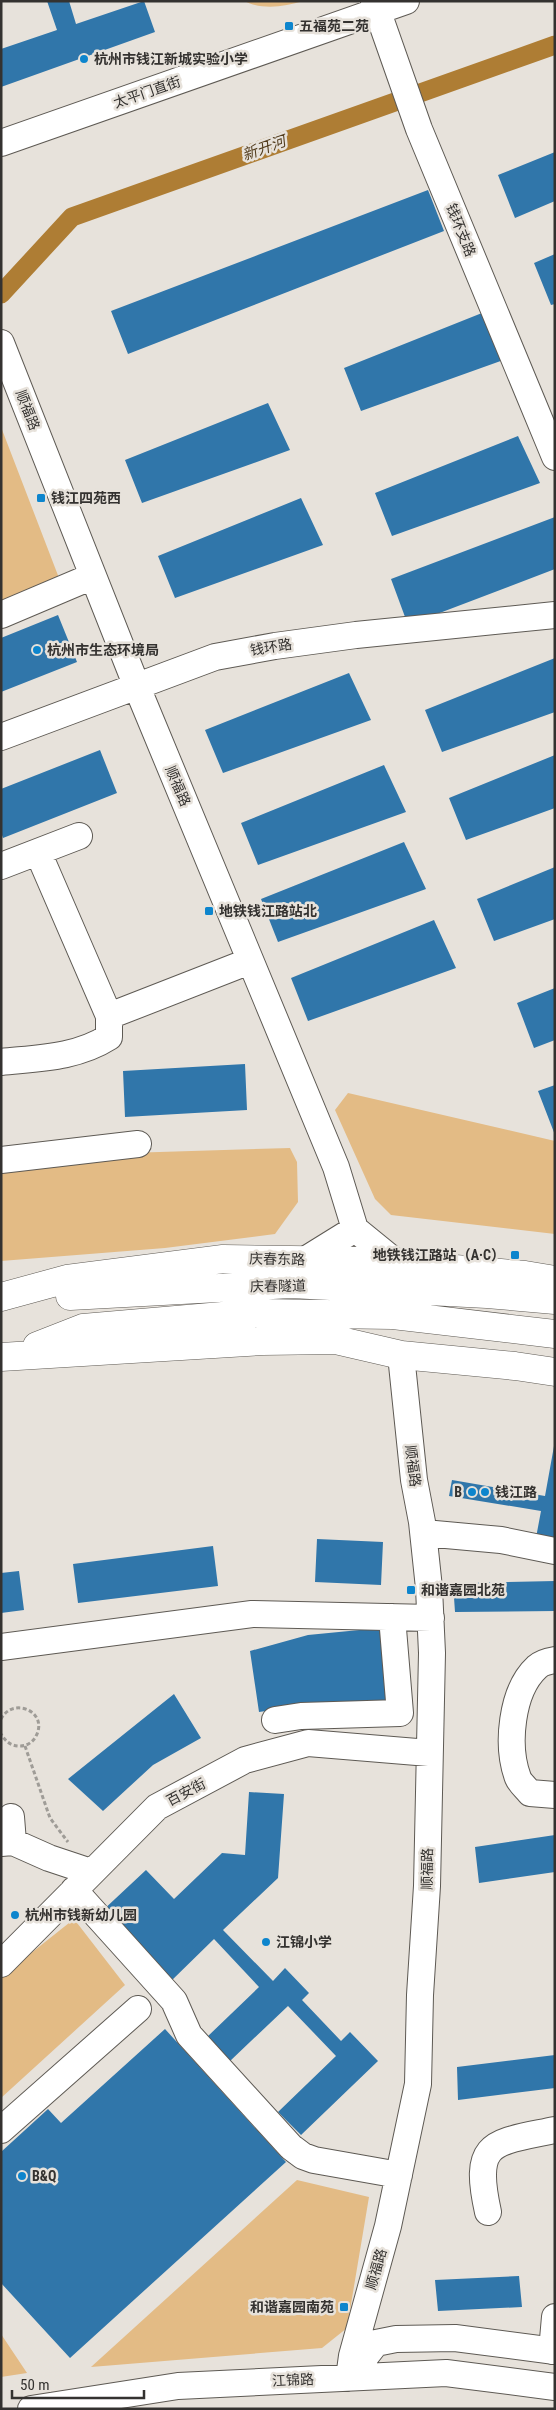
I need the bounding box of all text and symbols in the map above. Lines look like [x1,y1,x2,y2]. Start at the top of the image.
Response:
place label: 五福苑二苑 [299,18,369,34]
marker: 五福苑二苑 [283,20,295,32]
place label: 杭州市钱江新城实验小学 [94,51,248,67]
marker: 杭州市钱江新城实验小学 [78,53,90,65]
street label: 太平门直街 [111,73,183,111]
water label: 新开河 [240,131,291,164]
street label: 钱环支路 [443,201,479,259]
street label: 顺福路 [13,388,43,432]
place label: 钱江四苑西 [51,490,121,506]
marker: 钱江四苑西 [35,492,47,504]
street label: 钱环路 [249,636,293,658]
place label: 杭州市生态环境局 [47,642,159,658]
marker: 杭州市生态环境局 [31,644,43,656]
street label: 顺福路 [162,764,194,808]
place label: 地铁钱江路站北 [219,903,317,919]
marker: 地铁钱江路站北 [203,905,215,917]
place label: 地铁钱江路站（A·C） [373,1247,505,1263]
marker: 地铁钱江路站（A·C） [509,1249,521,1261]
street label: 庆春东路 [249,1251,305,1267]
street label: 庆春隧道 [250,1278,306,1294]
street label: 顺福路 [403,1444,423,1488]
place label: B [454,1484,462,1500]
place label: 钱江路 [495,1484,537,1500]
marker: B [466,1486,478,1498]
marker: 钱江路 [479,1486,491,1498]
place label: 和谐嘉园北苑 [421,1582,505,1598]
marker: 和谐嘉园北苑 [405,1584,417,1596]
street label: 百安街 [164,1775,208,1809]
street label: 顺福路 [419,1848,435,1890]
place label: 杭州市钱新幼儿园 [25,1907,137,1923]
marker: 杭州市钱新幼儿园 [9,1909,21,1921]
place label: 江锦小学 [276,1934,332,1950]
marker: 江锦小学 [260,1936,272,1948]
place label: B&Q [32,2168,56,2184]
marker: B&Q [16,2170,28,2182]
street label: 顺福路 [363,2247,389,2291]
place label: 和谐嘉园南苑 [250,2299,334,2315]
marker: 和谐嘉园南苑 [338,2301,350,2313]
scale bar [12,2368,145,2400]
street label: 江锦路 [272,2371,314,2389]
text: 50 m [20,2376,50,2394]

